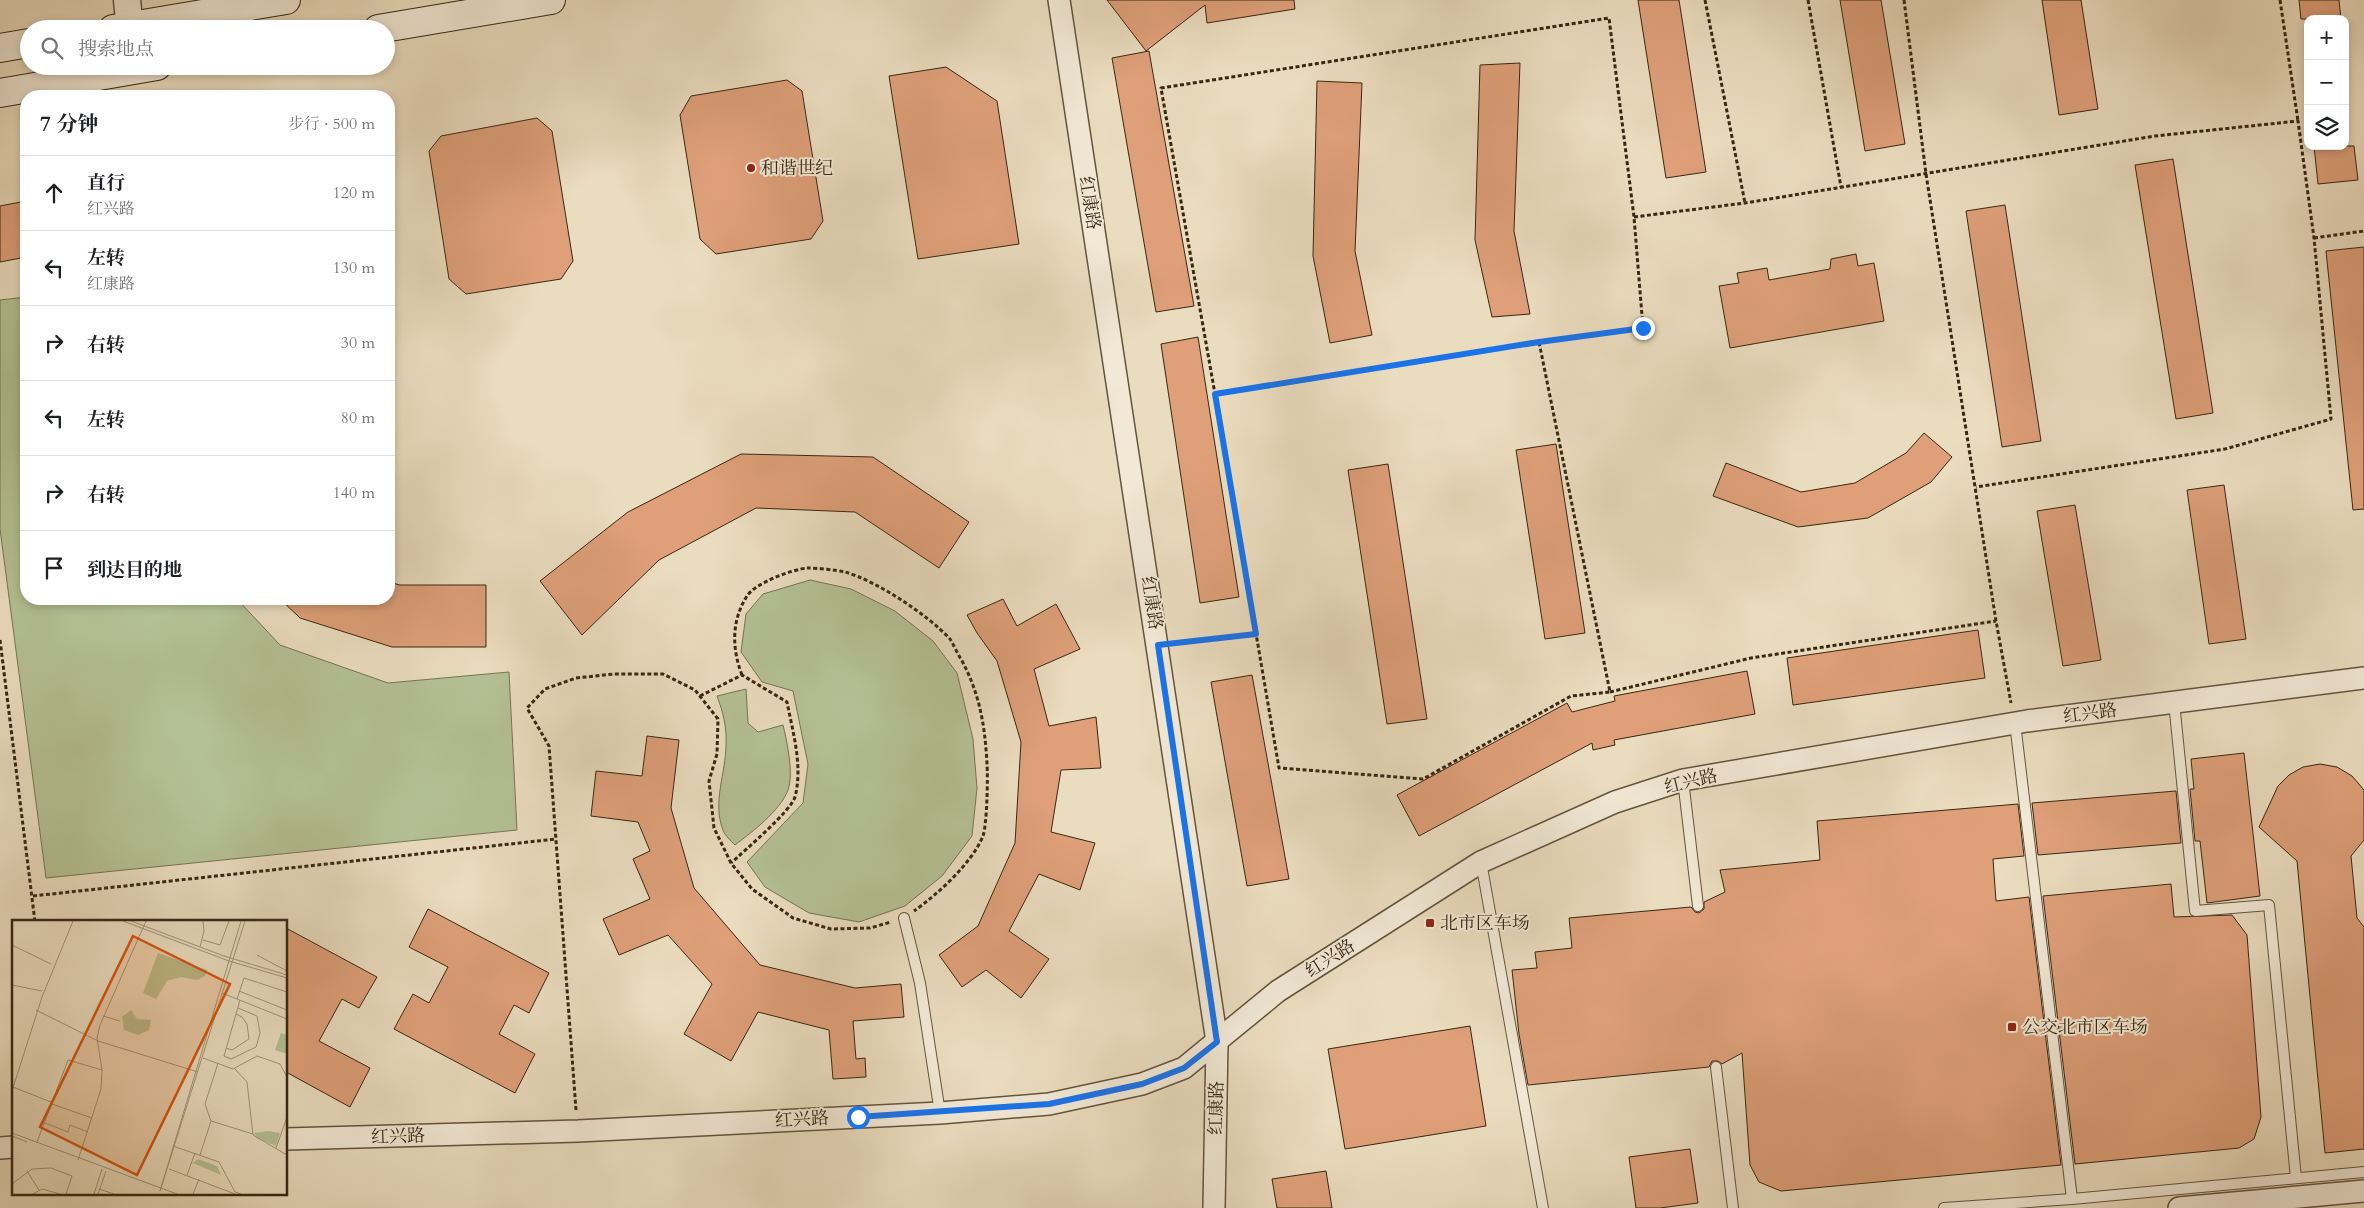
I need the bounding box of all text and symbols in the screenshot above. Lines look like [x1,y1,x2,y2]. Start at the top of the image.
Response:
map controls [2304,15,2349,150]
button: + [2304,15,2349,60]
search box [20,20,395,75]
icon: search [38,34,66,62]
text: 搜索地点 [78,36,154,62]
button: − [2304,60,2349,105]
button: layers [2304,105,2349,150]
text: 7 分钟 [40,110,98,139]
text: 步行 · 500 m [288,113,375,135]
place label: 和谐世纪 [761,156,833,181]
marker: 和谐世纪 [745,162,757,174]
text: 直行 [87,170,125,196]
street label: 红康路 [1073,174,1106,232]
icon: ahead [40,179,68,207]
text: 120 m [333,182,375,204]
text: 红兴路 [87,198,135,220]
text: 左转 [87,245,125,271]
icon: left [40,254,68,282]
text: 130 m [333,257,375,279]
text: 红康路 [87,273,135,295]
route end [1632,317,1655,340]
icon: right [40,329,68,357]
text: 右转 [87,332,125,358]
text: 30 m [341,332,375,354]
icon: left [40,404,68,432]
text: 左转 [87,407,125,433]
text: 80 m [341,407,375,429]
icon: right [40,479,68,507]
text: 右转 [87,482,125,508]
text: 140 m [333,482,375,504]
icon: arrive [40,554,68,582]
text: 到达目的地 [87,557,182,583]
street label: 红康路 [1135,574,1168,632]
street label: 红兴路 [2062,698,2118,729]
street label: 红兴路 [1662,763,1720,800]
place label: 北市区车场 [1440,911,1530,936]
marker: 北市区车场 [1424,917,1436,929]
inset map [12,920,288,1196]
street label: 红兴路 [1301,934,1360,983]
place label: 公交北市区车场 [2022,1015,2148,1040]
marker: 公交北市区车场 [2006,1021,2018,1033]
street label: 红康路 [1204,1081,1229,1135]
street label: 红兴路 [774,1106,830,1133]
route start [847,1106,870,1129]
street label: 红兴路 [371,1123,425,1150]

